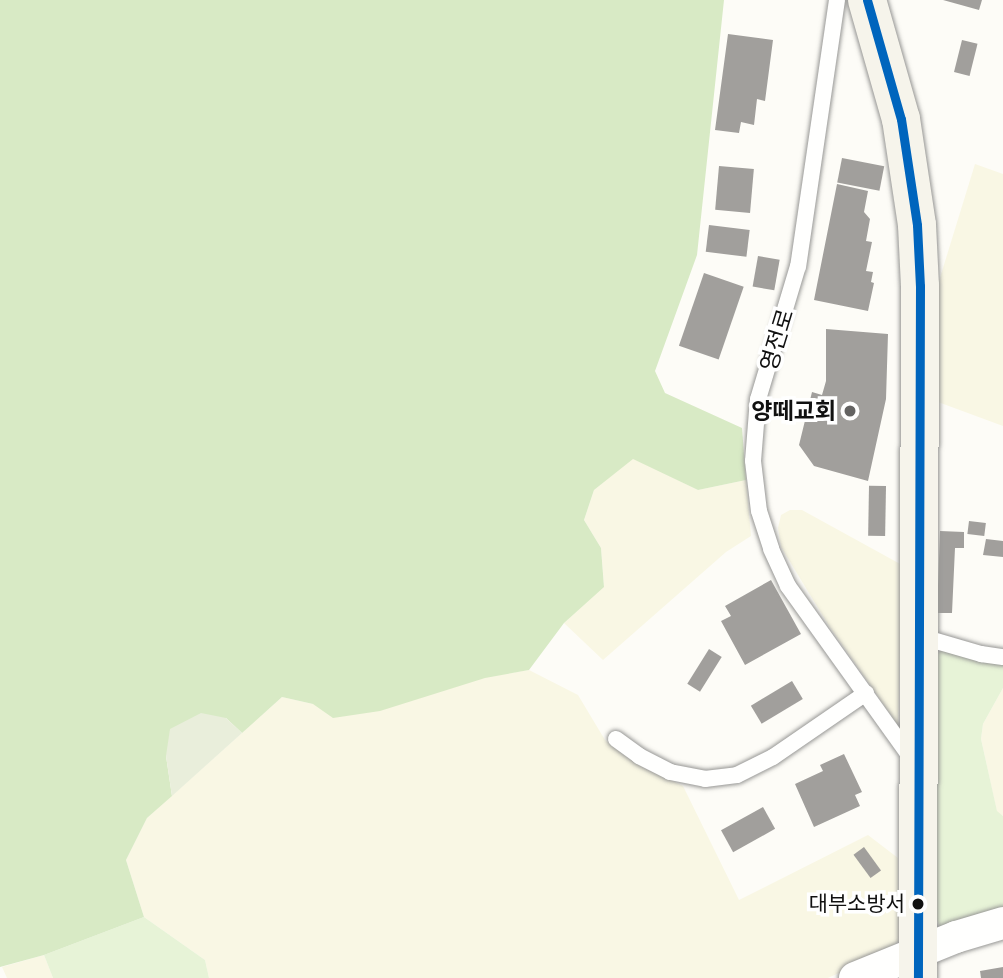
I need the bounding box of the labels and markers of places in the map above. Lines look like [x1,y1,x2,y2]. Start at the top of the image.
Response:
place label: 양떼교회 [751,397,836,425]
marker: 양떼교회 [842,403,858,419]
place label: 대부소방서 [808,891,905,917]
marker: 대부소방서 [911,897,925,911]

